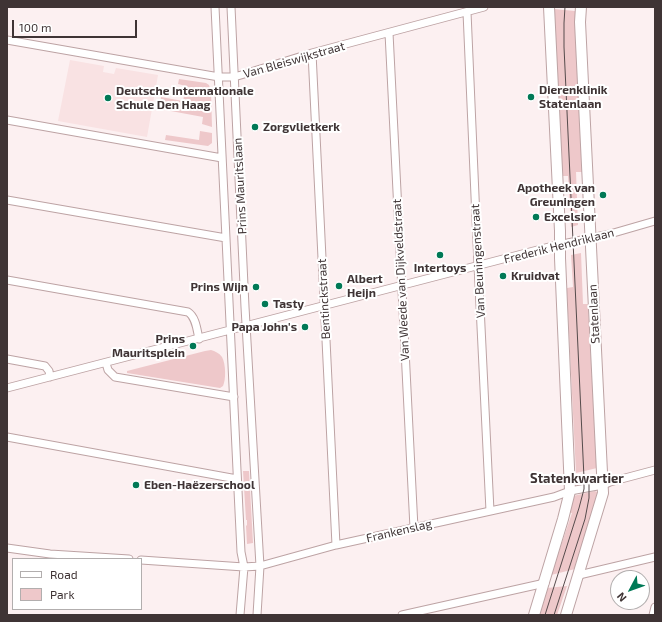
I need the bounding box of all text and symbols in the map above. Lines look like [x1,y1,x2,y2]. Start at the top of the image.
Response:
scale bar [14,12,139,38]
text: 100 m [19,20,51,34]
street label: Van Bleiswijkstraat [242,39,346,81]
place label: Dierenklinik Statenlaan [539,83,607,111]
place label: Deutsche Internationale Schule Den Haag [116,84,254,112]
marker: Dierenklinik Statenlaan [526,92,536,102]
marker: Deutsche Internationale Schule Den Haag [103,93,113,103]
place label: Zorgvlietkerk [263,120,340,134]
marker: Zorgvlietkerk [250,122,260,132]
street label: Prins Mauritslaan [230,137,250,235]
place label: Apotheek van Greuningen [517,181,595,209]
marker: Apotheek van Greuningen [598,190,608,200]
street label: Van Weede van Dijkveldstraat [390,199,412,361]
street label: Van Beuningenstraat [468,204,488,318]
place label: Excelsior [544,210,596,224]
marker: Excelsior [531,212,541,222]
street label: Frederik Hendriklaan [502,225,616,267]
marker: Intertoys [435,250,445,260]
street label: Bentinckstraat [315,258,333,340]
place label: Intertoys [414,261,466,275]
place label: Kruidvat [511,269,560,283]
marker: Kruidvat [498,271,508,281]
place label: Albert Heijn [347,272,383,300]
place label: Prins Wijn [190,280,248,294]
marker: Albert Heijn [334,281,344,291]
marker: Prins Wijn [251,282,261,292]
street label: Statenlaan [585,284,603,344]
place label: Tasty [273,297,304,311]
marker: Tasty [260,299,270,309]
place label: Papa John's [231,320,297,334]
marker: Papa John's [300,322,310,332]
place label: Prins Mauritsplein [112,332,185,360]
marker: Prins Mauritsplein [188,341,198,351]
district label: Statenkwartier [530,471,624,487]
place label: Eben-Haëzerschool [144,478,255,492]
marker: Eben-Haëzerschool [131,480,141,490]
street label: Frankenslag [365,516,433,546]
legend [12,558,142,610]
text: Road [50,567,78,581]
north arrow [610,570,650,610]
text: Park [50,587,75,601]
text: N [614,590,629,605]

